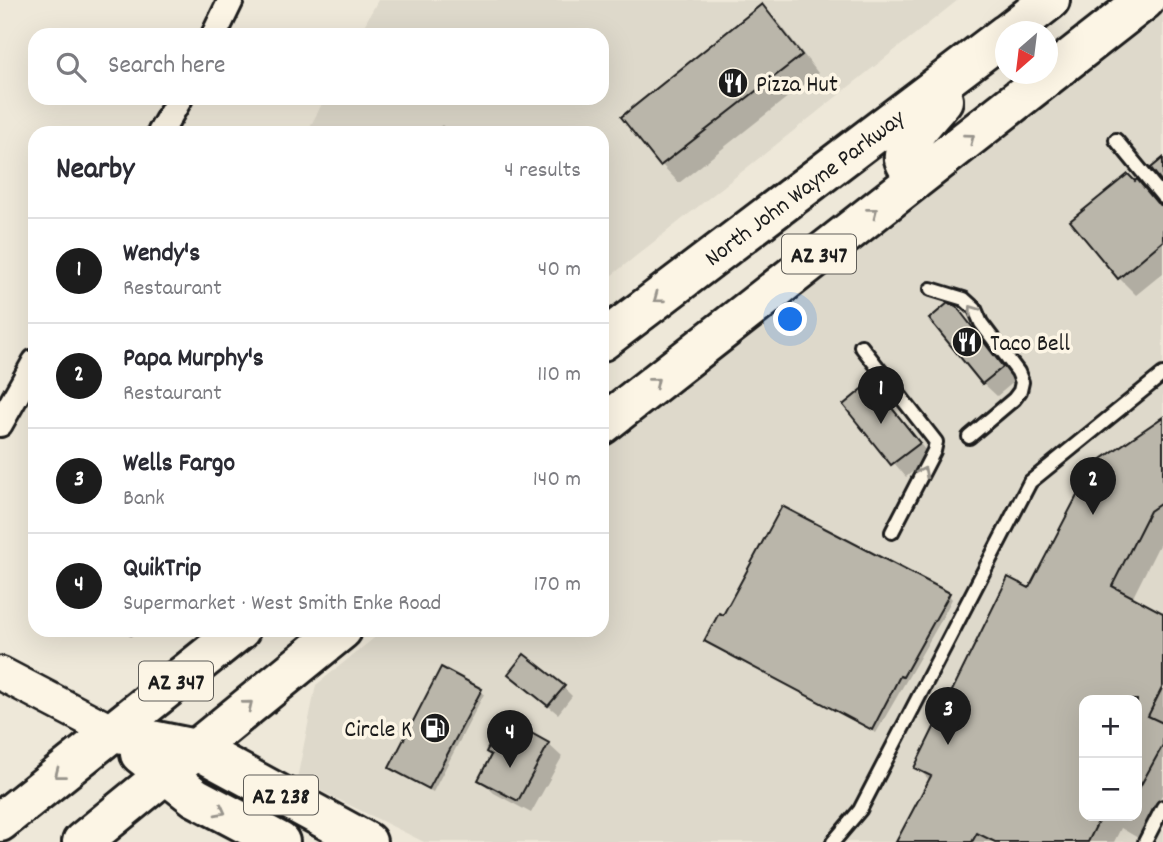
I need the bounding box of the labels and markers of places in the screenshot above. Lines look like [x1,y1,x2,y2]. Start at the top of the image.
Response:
restaurant icon: Pizza Hut [716,66,750,100]
place label: Pizza Hut [756,69,838,103]
restaurant icon: Taco Bell [950,325,984,359]
place label: Taco Bell [990,328,1070,362]
pin: 1 [858,366,904,424]
pin: 2 [1070,457,1116,515]
pin: 3 [925,687,971,745]
pin: 4 [487,710,533,768]
fuel station icon: Circle K [418,711,452,745]
place label: Circle K [344,714,412,748]

